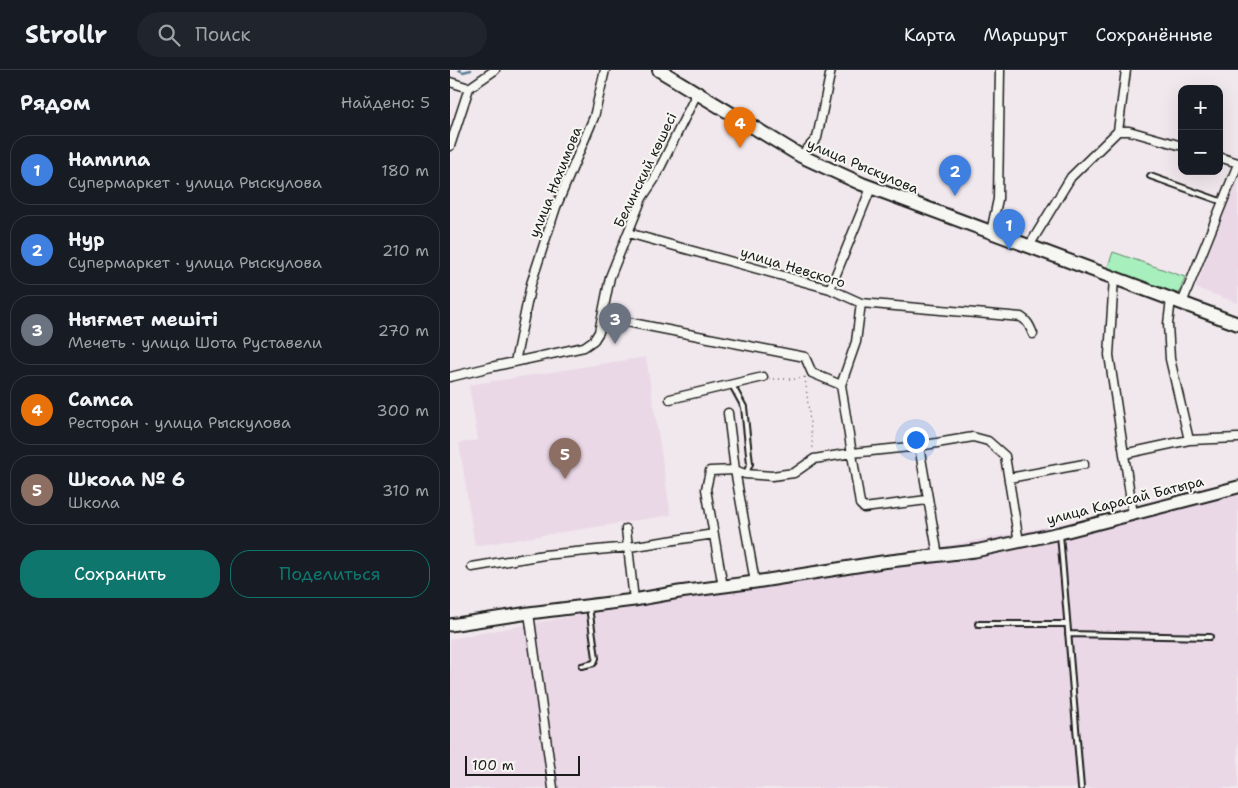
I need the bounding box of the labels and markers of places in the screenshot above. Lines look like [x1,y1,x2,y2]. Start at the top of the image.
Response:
pin: 4 [724,107,756,148]
pin: 2 [939,155,971,196]
pin: 1 [993,209,1025,250]
pin: 3 [599,303,631,344]
pin: 5 [549,438,581,479]

